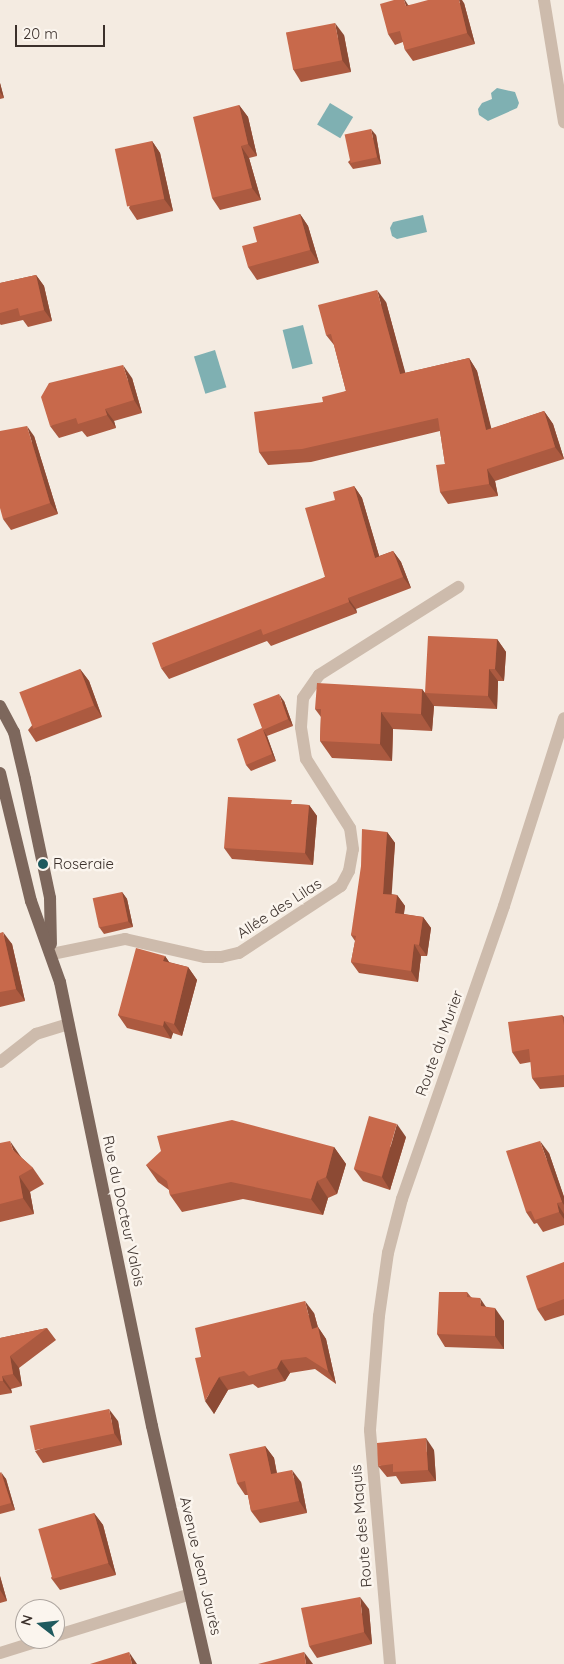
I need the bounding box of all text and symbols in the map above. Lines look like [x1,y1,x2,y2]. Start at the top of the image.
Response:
scale bar [18,15,108,47]
text: 20 m [23,24,58,43]
place label: Roseraie [53,855,114,873]
marker: Roseraie [37,858,49,870]
street label: Allée des Lilas [233,874,325,942]
street label: Route du Murier [412,988,466,1098]
street label: Rue du Docteur Valois [99,1134,149,1288]
street label: Route des Maquis [347,1464,375,1588]
street label: Avenue Jean Jaurès [176,1495,226,1637]
north arrow [15,1599,65,1649]
text: N [16,1613,37,1628]

